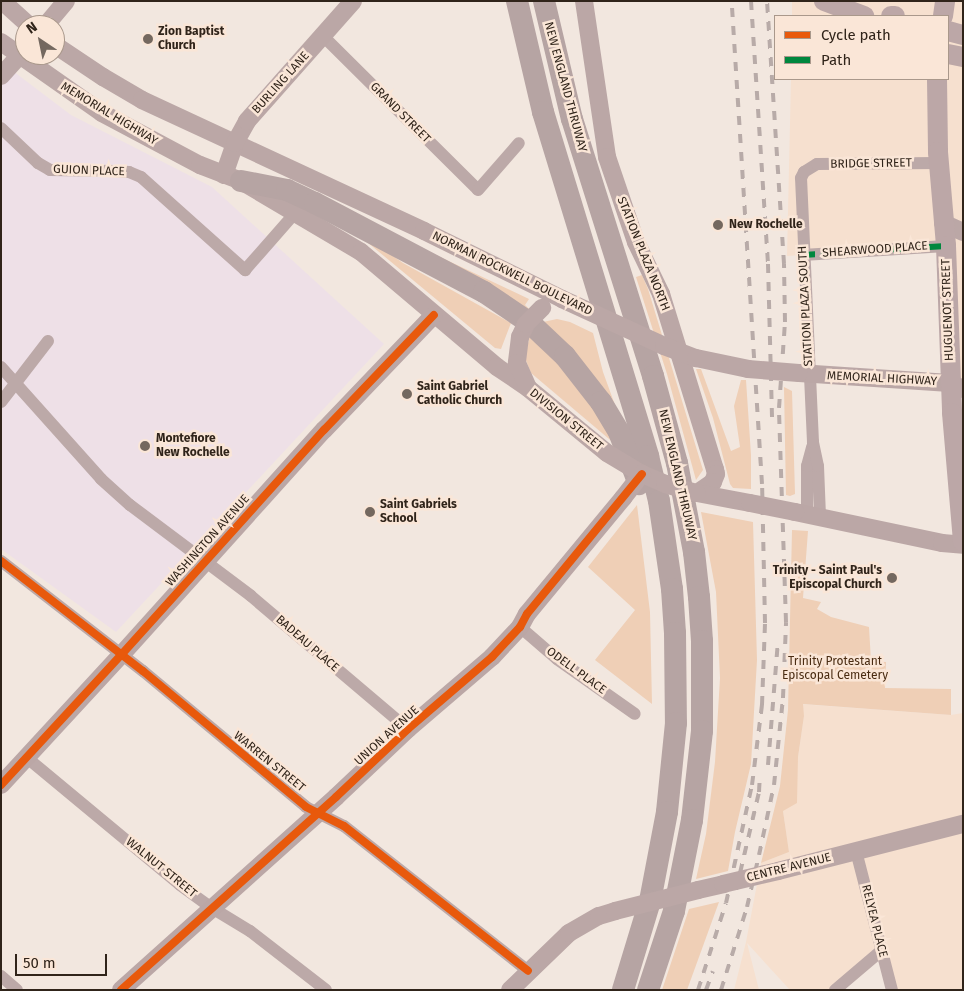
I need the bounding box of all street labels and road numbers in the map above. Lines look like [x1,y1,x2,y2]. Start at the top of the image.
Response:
street label: NEW ENGLAND THRUWAY [541,20,589,154]
street label: BURLING LANE [249,49,313,117]
street label: MEMORIAL HIGHWAY [58,79,160,149]
street label: GRAND STREET [367,80,433,146]
street label: BRIDGE STREET [830,156,912,172]
street label: GUION PLACE [53,163,125,179]
street label: STATION PLAZA NORTH [614,195,672,313]
street label: NORMAN ROCKWELL BOULEVARD [430,229,594,319]
street label: SHEARWOOD PLACE [822,239,928,261]
street label: STATION PLAZA SOUTH [796,245,816,367]
street label: HUGUENOT STREET [939,259,957,361]
street label: MEMORIAL HIGHWAY [827,369,937,389]
street label: DIVISION STREET [526,386,606,454]
street label: NEW ENGLAND THRUWAY [655,408,699,542]
street label: WASHINGTON AVENUE [163,492,253,590]
street label: BADEAU PLACE [272,613,342,675]
street label: ODELL PLACE [543,644,609,698]
street label: UNION AVENUE [352,703,422,769]
street label: WARREN STREET [230,729,308,795]
street label: WALNUT STREET [123,835,199,901]
street label: CENTRE AVENUE [745,851,833,885]
street label: RELYEA PLACE [858,883,890,959]

